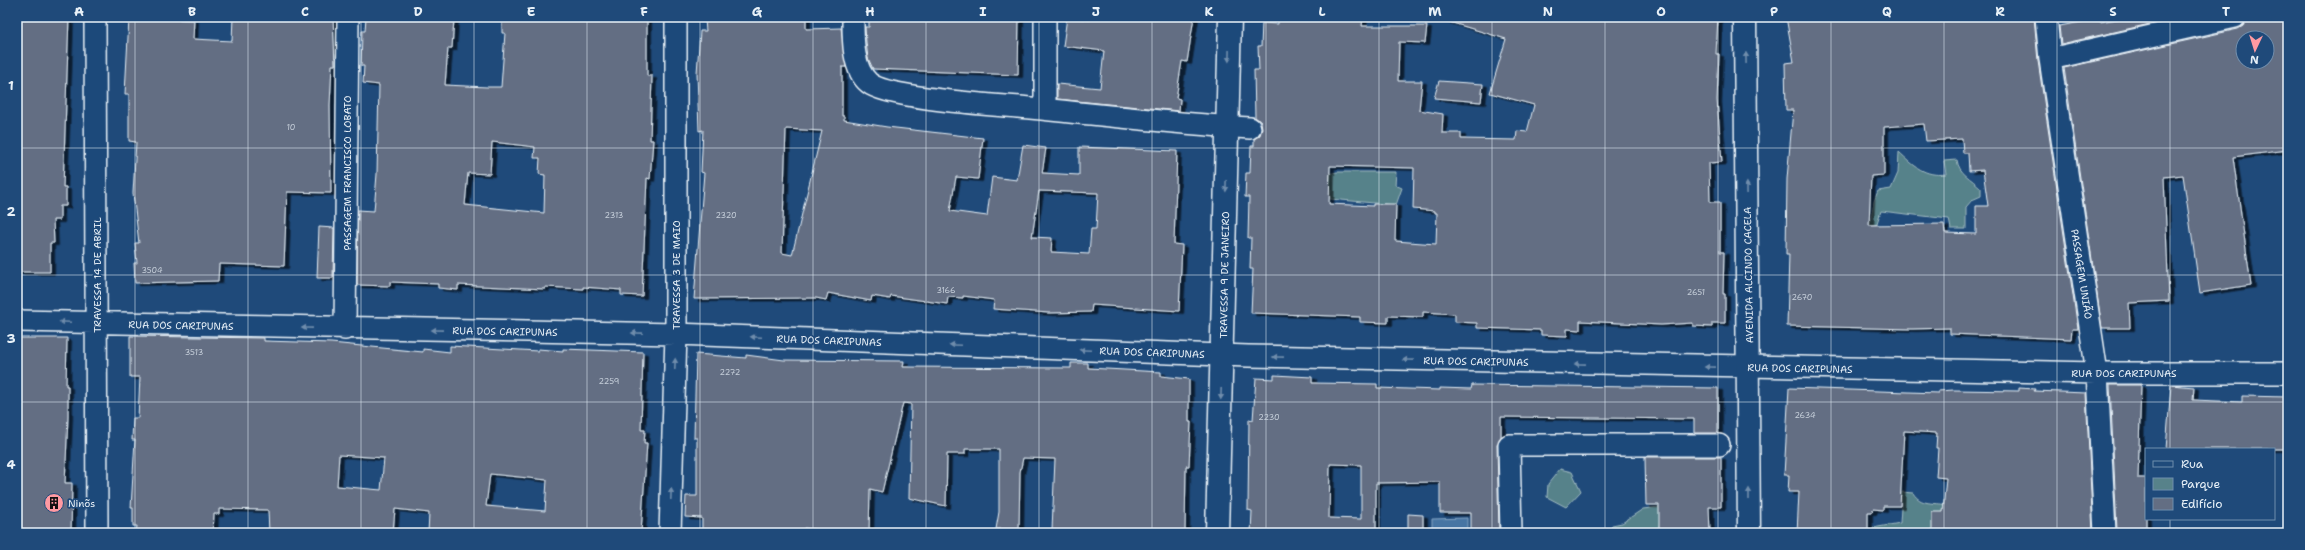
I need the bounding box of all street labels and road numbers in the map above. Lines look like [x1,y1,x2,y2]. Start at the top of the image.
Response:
street label: PASSAGEM FRANCISCO LOBATO [341,96,354,251]
street label: AVENIDA ALCINDO CACELA [1741,207,1756,343]
street label: TRAVESSA 9 DE JANEIRO [1217,211,1232,339]
street label: TRAVESSA 14 DE ABRIL [91,217,104,333]
street label: TRAVESSA 3 DE MAIO [670,220,683,330]
street label: PASSAGEM UNIÃO [2068,228,2095,320]
street label: RUA DOS CARIPUNAS [128,318,234,333]
street label: RUA DOS CARIPUNAS [452,324,558,339]
street label: RUA DOS CARIPUNAS [776,332,882,349]
street label: RUA DOS CARIPUNAS [1099,344,1205,361]
street label: RUA DOS CARIPUNAS [1423,354,1529,369]
street label: RUA DOS CARIPUNAS [1747,361,1853,376]
street label: RUA DOS CARIPUNAS [2071,367,2177,380]

